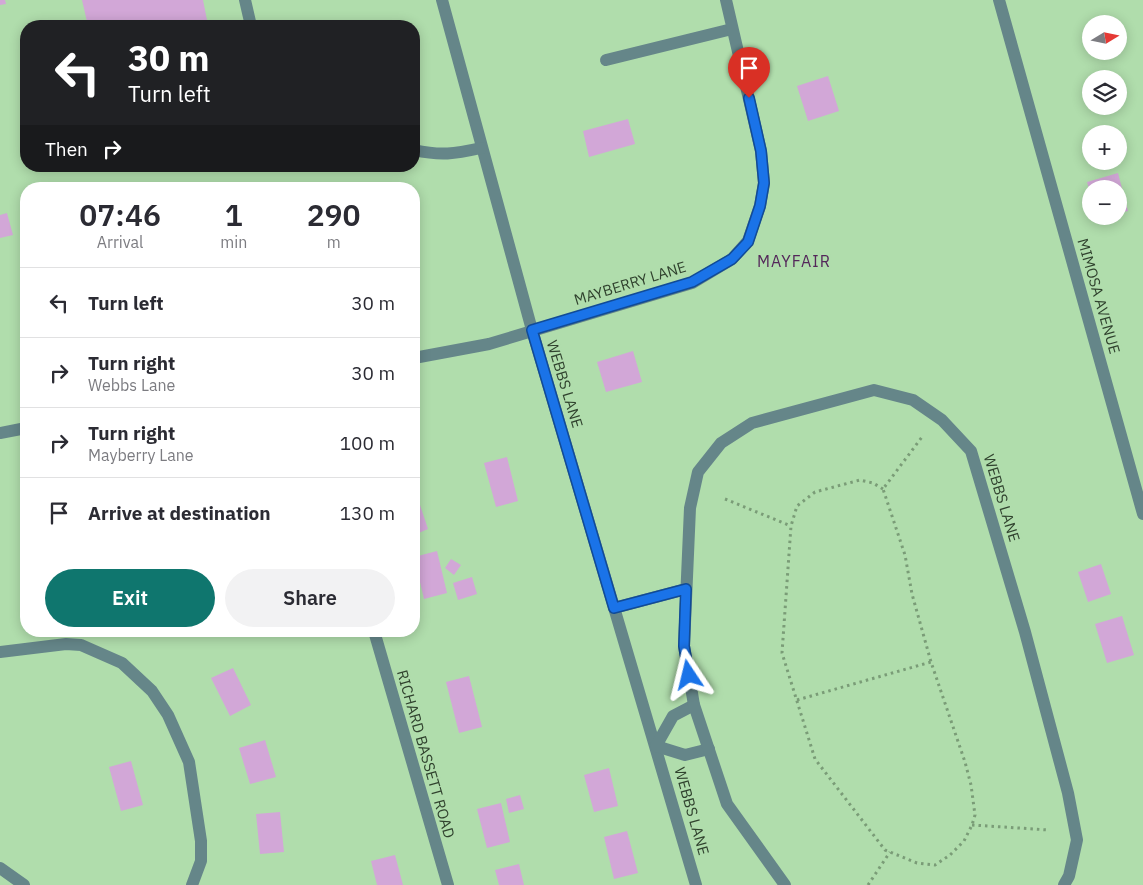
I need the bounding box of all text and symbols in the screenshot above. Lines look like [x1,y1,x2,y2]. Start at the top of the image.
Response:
north arrow [1082,15,1128,60]
map controls [1082,15,1127,225]
text: 30 m [128,35,210,81]
icon: left [45,40,110,105]
pin [728,47,770,98]
icon: arrive [735,54,763,82]
button: layers [1082,70,1127,115]
text: Turn left [128,79,211,108]
button: + [1082,125,1127,170]
icon: right [98,135,126,163]
text: Then [45,137,88,161]
button: − [1082,180,1127,225]
text: 07:46 [79,195,161,234]
text: 1 [225,195,243,234]
text: 290 [307,195,361,234]
text: Arrival [97,232,143,252]
text: min [220,232,247,252]
text: m [327,232,341,252]
street label: MIMOSA AVENUE [1073,236,1125,356]
district label: MAYFAIR [757,251,831,271]
street label: MAYBERRY LANE [572,257,688,309]
icon: left [45,289,73,317]
text: Turn left [88,291,164,315]
text: 30 m [351,291,395,315]
street label: WEBBS LANE [543,338,587,430]
text: Turn right [88,351,175,375]
icon: right [45,359,73,387]
text: 30 m [351,361,395,385]
text: Webbs Lane [88,375,175,395]
text: Turn right [88,421,175,445]
icon: right [45,429,73,457]
text: 100 m [340,431,395,455]
text: Mayberry Lane [88,445,194,465]
street label: WEBBS LANE [980,452,1024,544]
icon: arrive [45,499,73,527]
text: Arrive at destination [88,501,271,525]
text: 130 m [340,501,395,525]
button: Exit [45,569,215,627]
button: Share [225,569,395,627]
position arrow [662,648,714,700]
street label: RICHARD BASSETT ROAD [393,668,459,840]
street label: WEBBS LANE [670,765,714,857]

